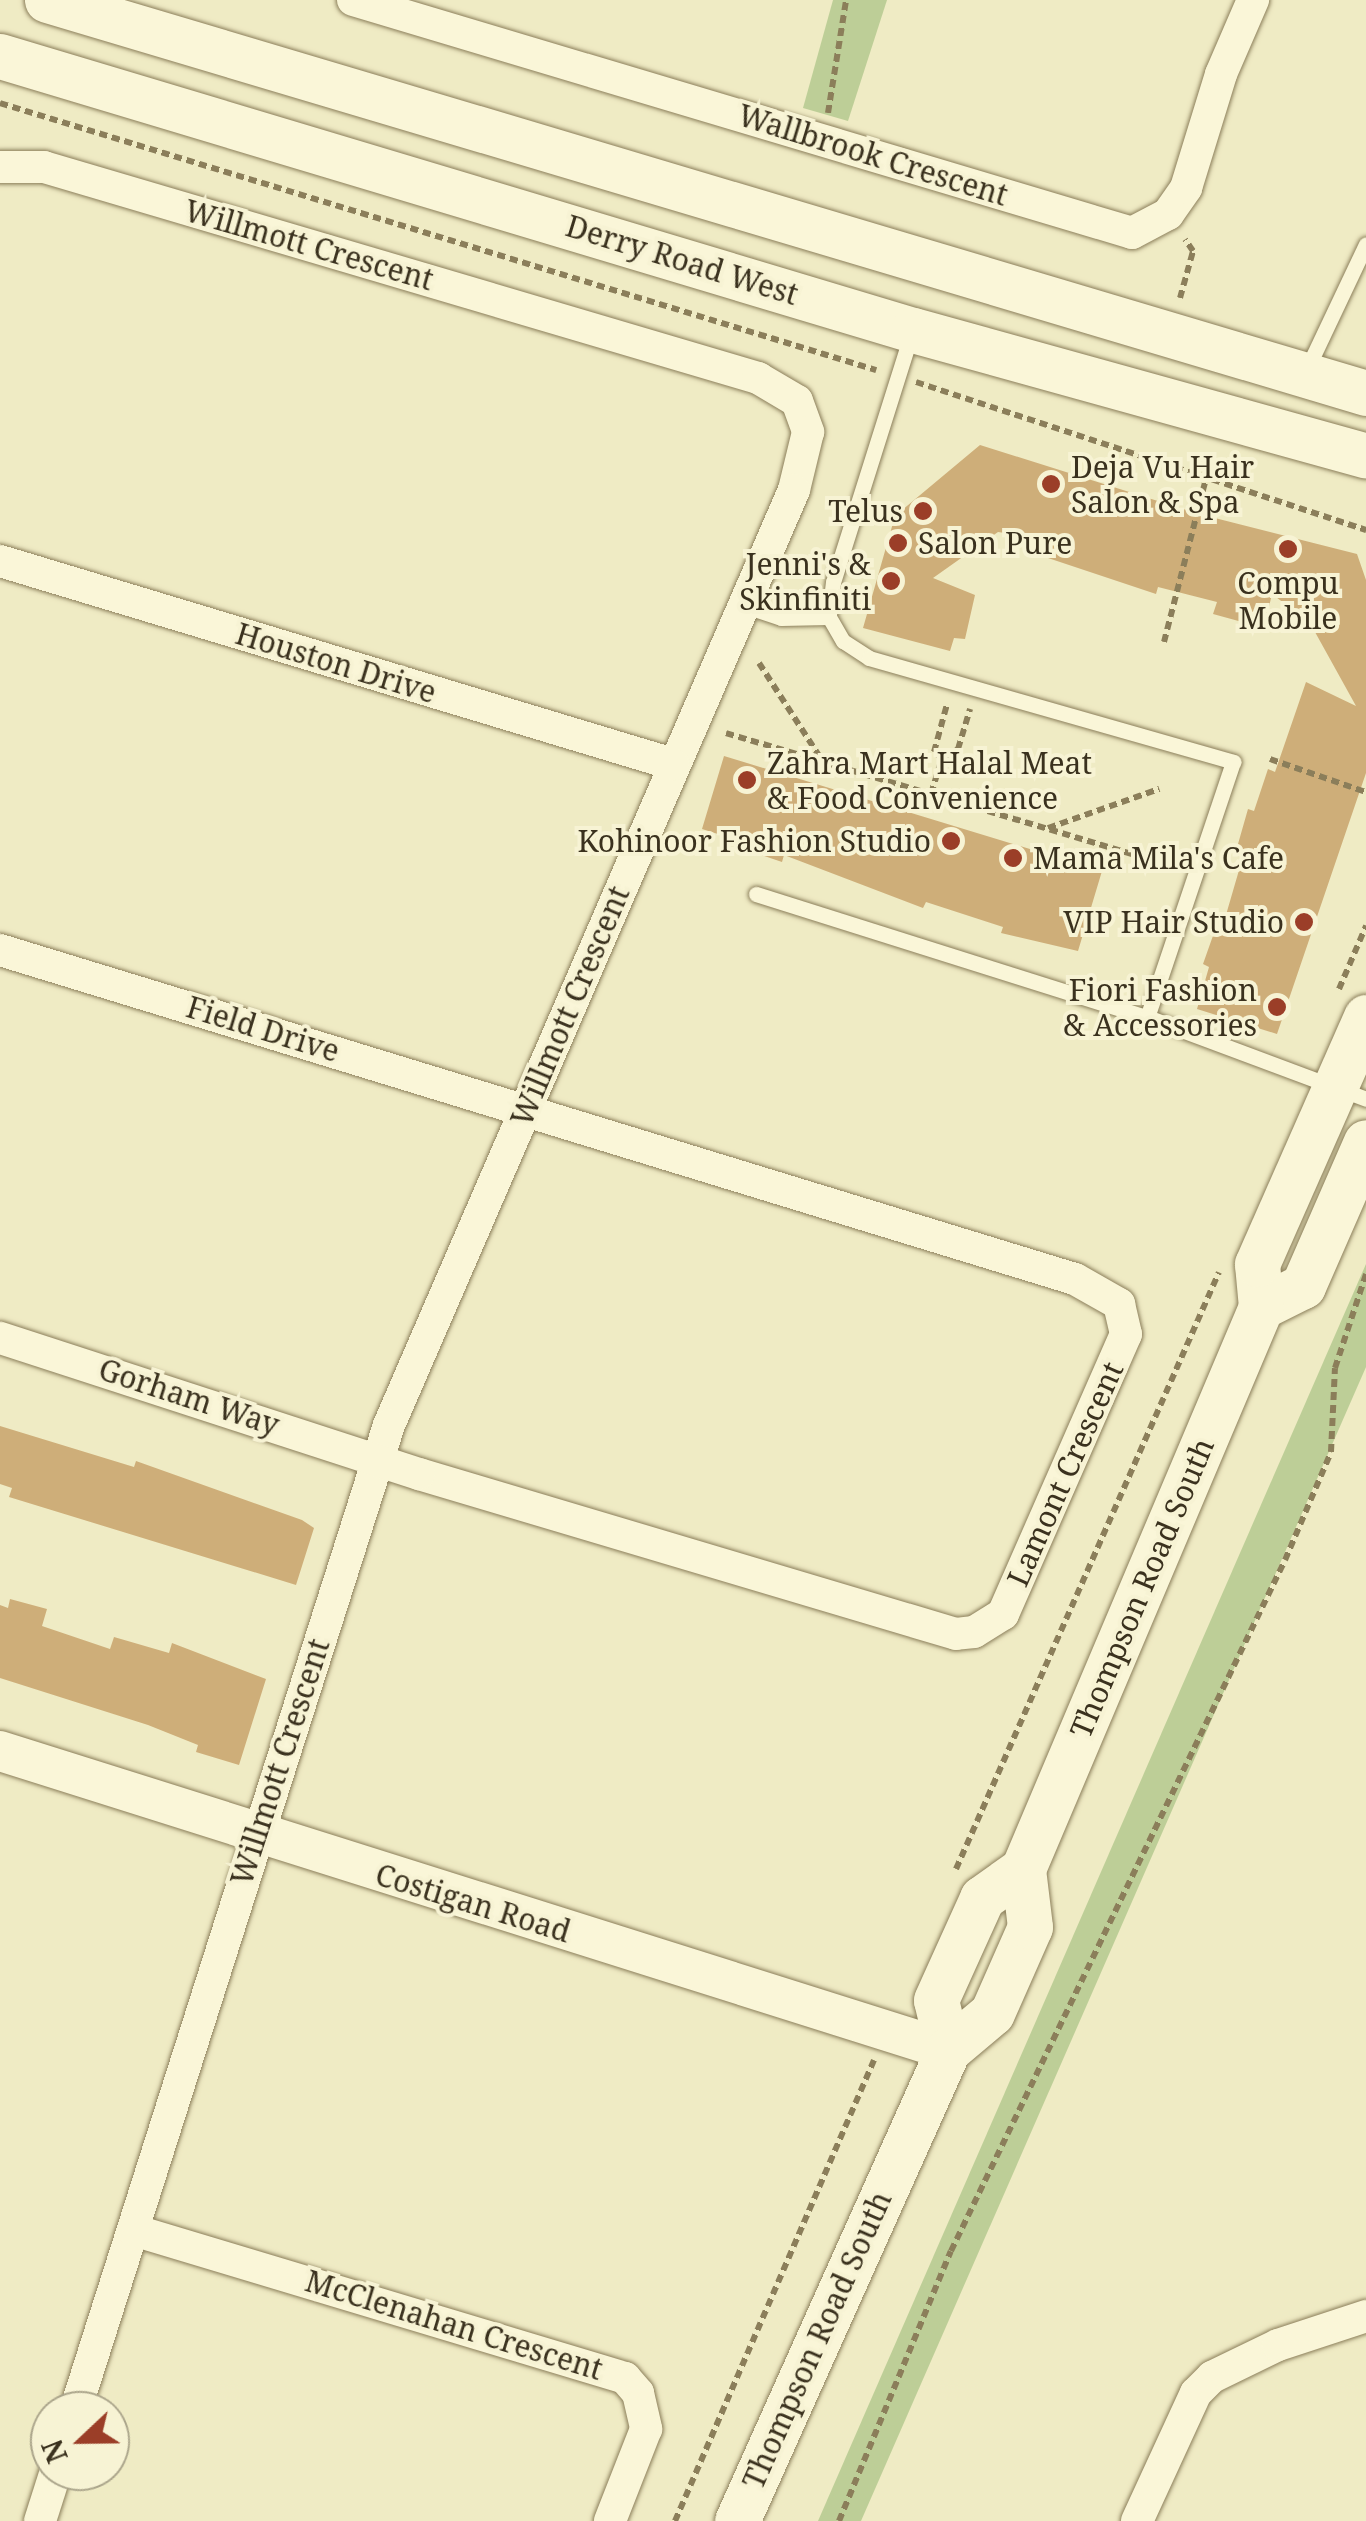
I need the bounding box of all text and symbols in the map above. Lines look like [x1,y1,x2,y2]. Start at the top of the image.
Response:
street label: Wallbrook Crescent [734,97,1012,213]
street label: Willmott Crescent [180,192,438,298]
street label: Derry Road West [562,208,802,312]
place label: Deja Vu Hair Salon & Spa [1071,449,1254,520]
marker: Deja Vu Hair Salon & Spa [1040,473,1062,495]
place label: Telus [828,493,903,529]
marker: Telus [912,500,934,522]
place label: Salon Pure [918,525,1072,561]
marker: Salon Pure [887,532,909,554]
marker: Compu Mobile [1277,538,1299,560]
place label: Jenni's & Skinfiniti [739,546,871,616]
place label: Compu Mobile [1237,565,1339,636]
marker: Jenni's & Skinfiniti [880,570,902,592]
street label: Houston Drive [231,615,441,711]
place label: Zahra Mart Halal Meat & Food Convenience [767,745,1092,816]
marker: Zahra Mart Halal Meat & Food Convenience [736,769,758,791]
place label: Kohinoor Fashion Studio [577,823,931,859]
marker: Kohinoor Fashion Studio [940,830,962,852]
place label: Mama Mila's Cafe [1033,840,1284,876]
marker: Mama Mila's Cafe [1002,847,1024,869]
street label: Willmott Crescent [503,881,637,1131]
place label: VIP Hair Studio [1063,904,1284,940]
marker: VIP Hair Studio [1293,911,1315,933]
place label: Fiori Fashion & Accessories [1063,972,1257,1042]
street label: Field Drive [182,989,344,1069]
marker: Fiori Fashion & Accessories [1266,996,1288,1018]
street label: Gorham Way [94,1351,284,1443]
street label: Lamont Crescent [999,1356,1131,1592]
street label: Thompson Road South [1063,1433,1221,1743]
street label: Willmott Crescent [223,1634,337,1890]
street label: Costigan Road [371,1856,575,1950]
street label: Thompson Road South [735,2186,899,2494]
street label: McClenahan Crescent [301,2263,607,2387]
north arrow [30,2391,130,2491]
text: N [32,2434,76,2469]

